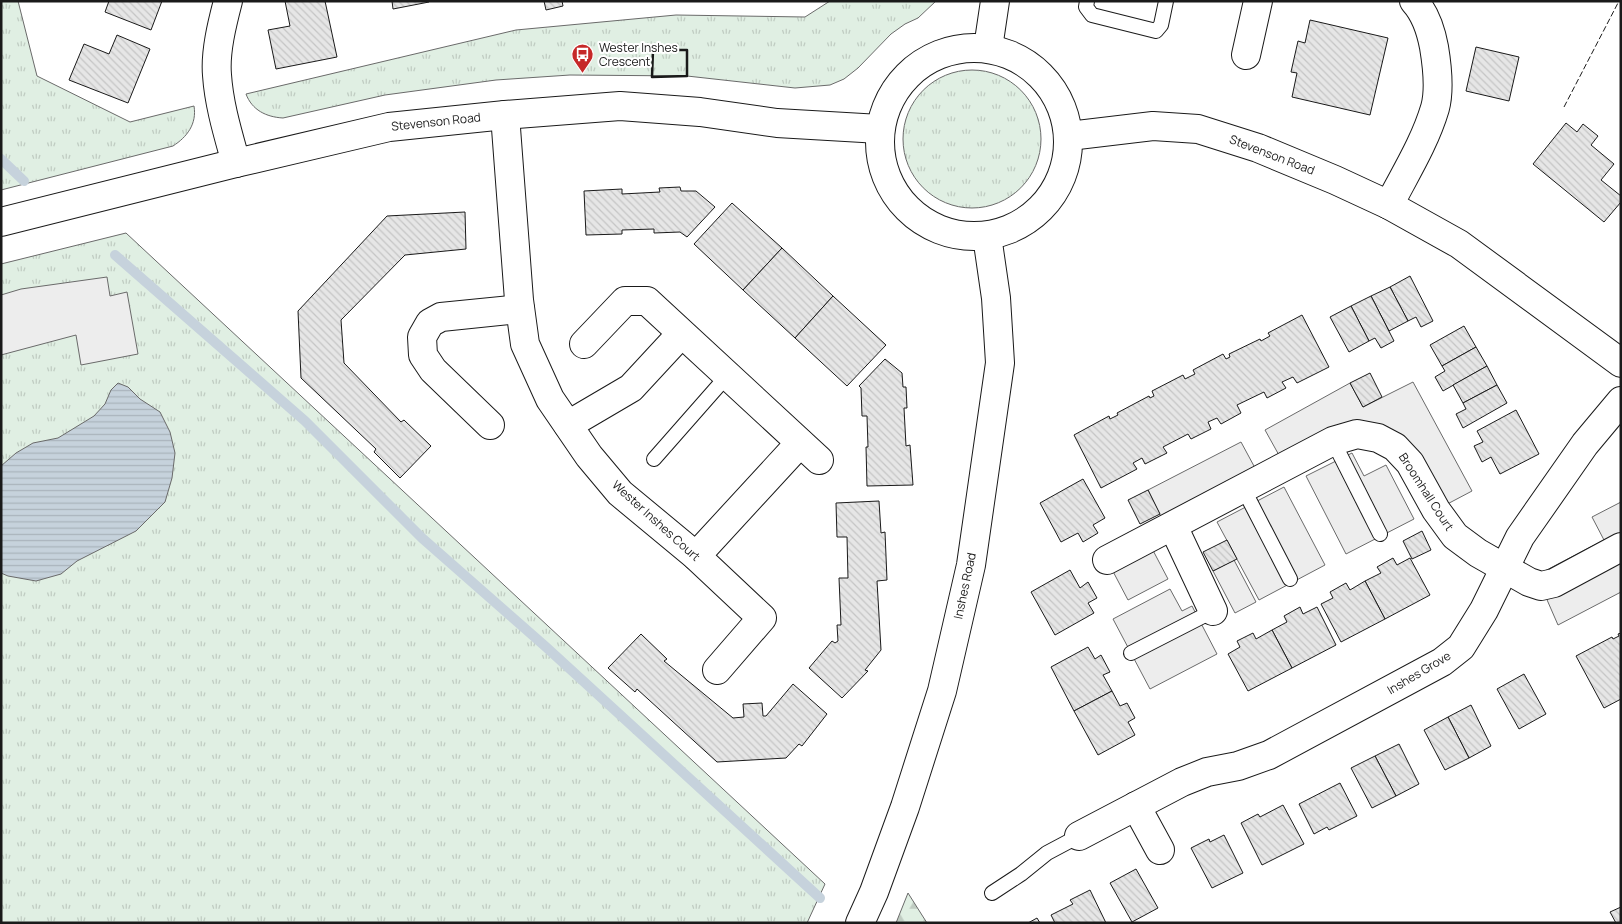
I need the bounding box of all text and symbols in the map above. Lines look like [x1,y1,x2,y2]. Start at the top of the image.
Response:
place label: Wester Inshes Crescent [599,39,678,70]
bus stop icon: Wester Inshes Crescent [571,43,595,74]
street label: Stevenson Road [390,108,482,135]
street label: Stevenson Road [1227,130,1317,179]
street label: Broomhall Court [1395,449,1458,534]
street label: Wester Inshes Court [609,476,704,565]
street label: Inshes Road [949,551,980,621]
street label: Inshes Grove [1384,647,1454,698]

